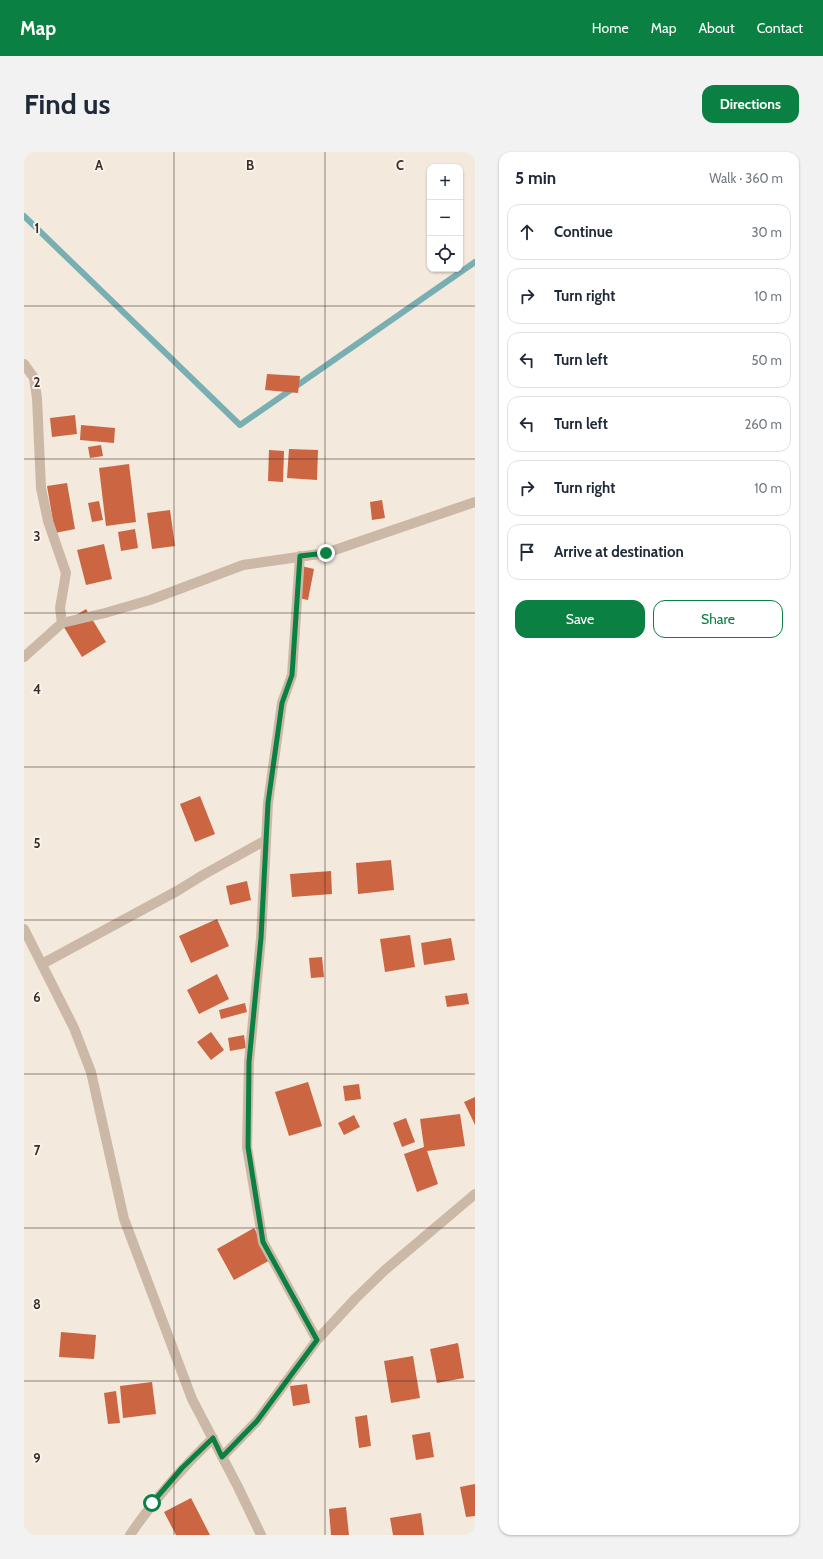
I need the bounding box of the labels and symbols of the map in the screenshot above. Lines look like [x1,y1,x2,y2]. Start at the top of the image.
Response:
text: A [95,157,104,173]
text: B [246,157,254,173]
text: C [396,157,404,173]
text: 1 [35,220,39,236]
text: 2 [34,374,41,390]
text: 3 [33,528,41,544]
route end [317,544,335,562]
text: 4 [33,681,41,697]
text: 5 [34,835,41,851]
text: 6 [33,989,41,1005]
text: 7 [34,1142,41,1158]
text: 8 [33,1296,41,1312]
text: 9 [33,1450,41,1466]
route start [143,1494,161,1512]

